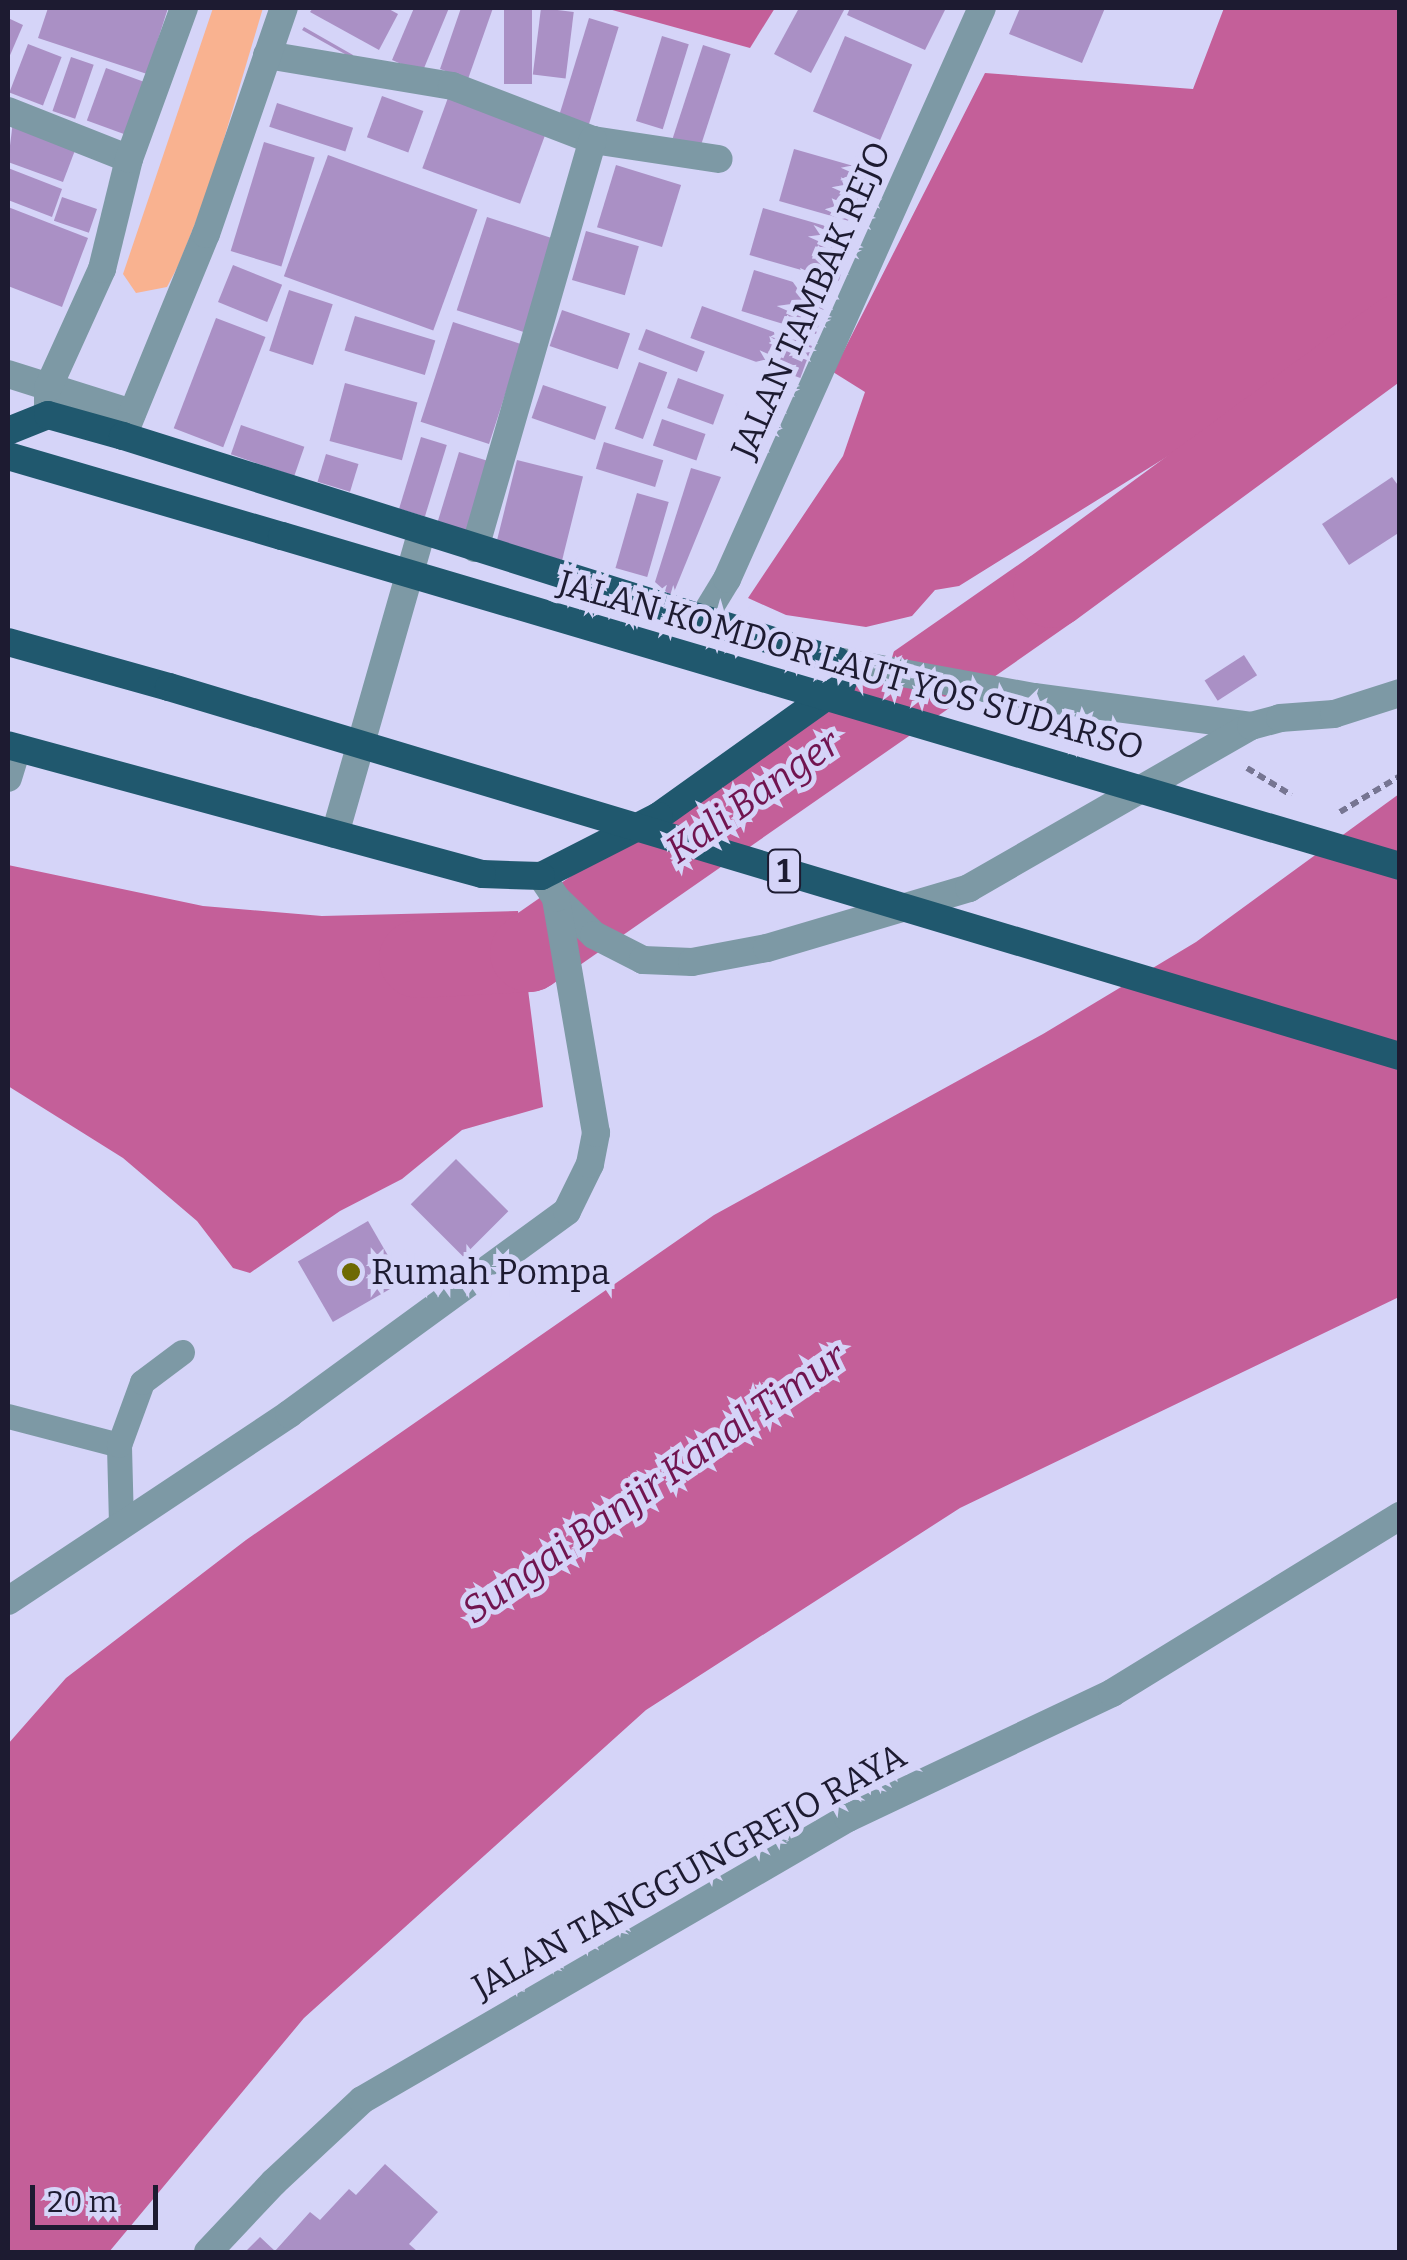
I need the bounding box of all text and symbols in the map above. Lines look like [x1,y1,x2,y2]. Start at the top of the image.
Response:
street label: JALAN TAMBAK REJO [722,135,900,465]
street label: JALAN KOMDOR LAUT YOS SUDARSO [553,561,1149,769]
water label: Kali Banger [658,721,848,873]
road number: 1 [766,844,802,898]
place label: Rumah Pompa [371,1251,610,1293]
marker: Rumah Pompa [340,1261,362,1283]
water label: Sungai Banjir Kanal Timur [454,1334,854,1634]
street label: JALAN TANGGUNGREJO RAYA [465,1734,913,2008]
scale bar [35,2165,162,2227]
text: 20 m [47,2184,117,2220]

